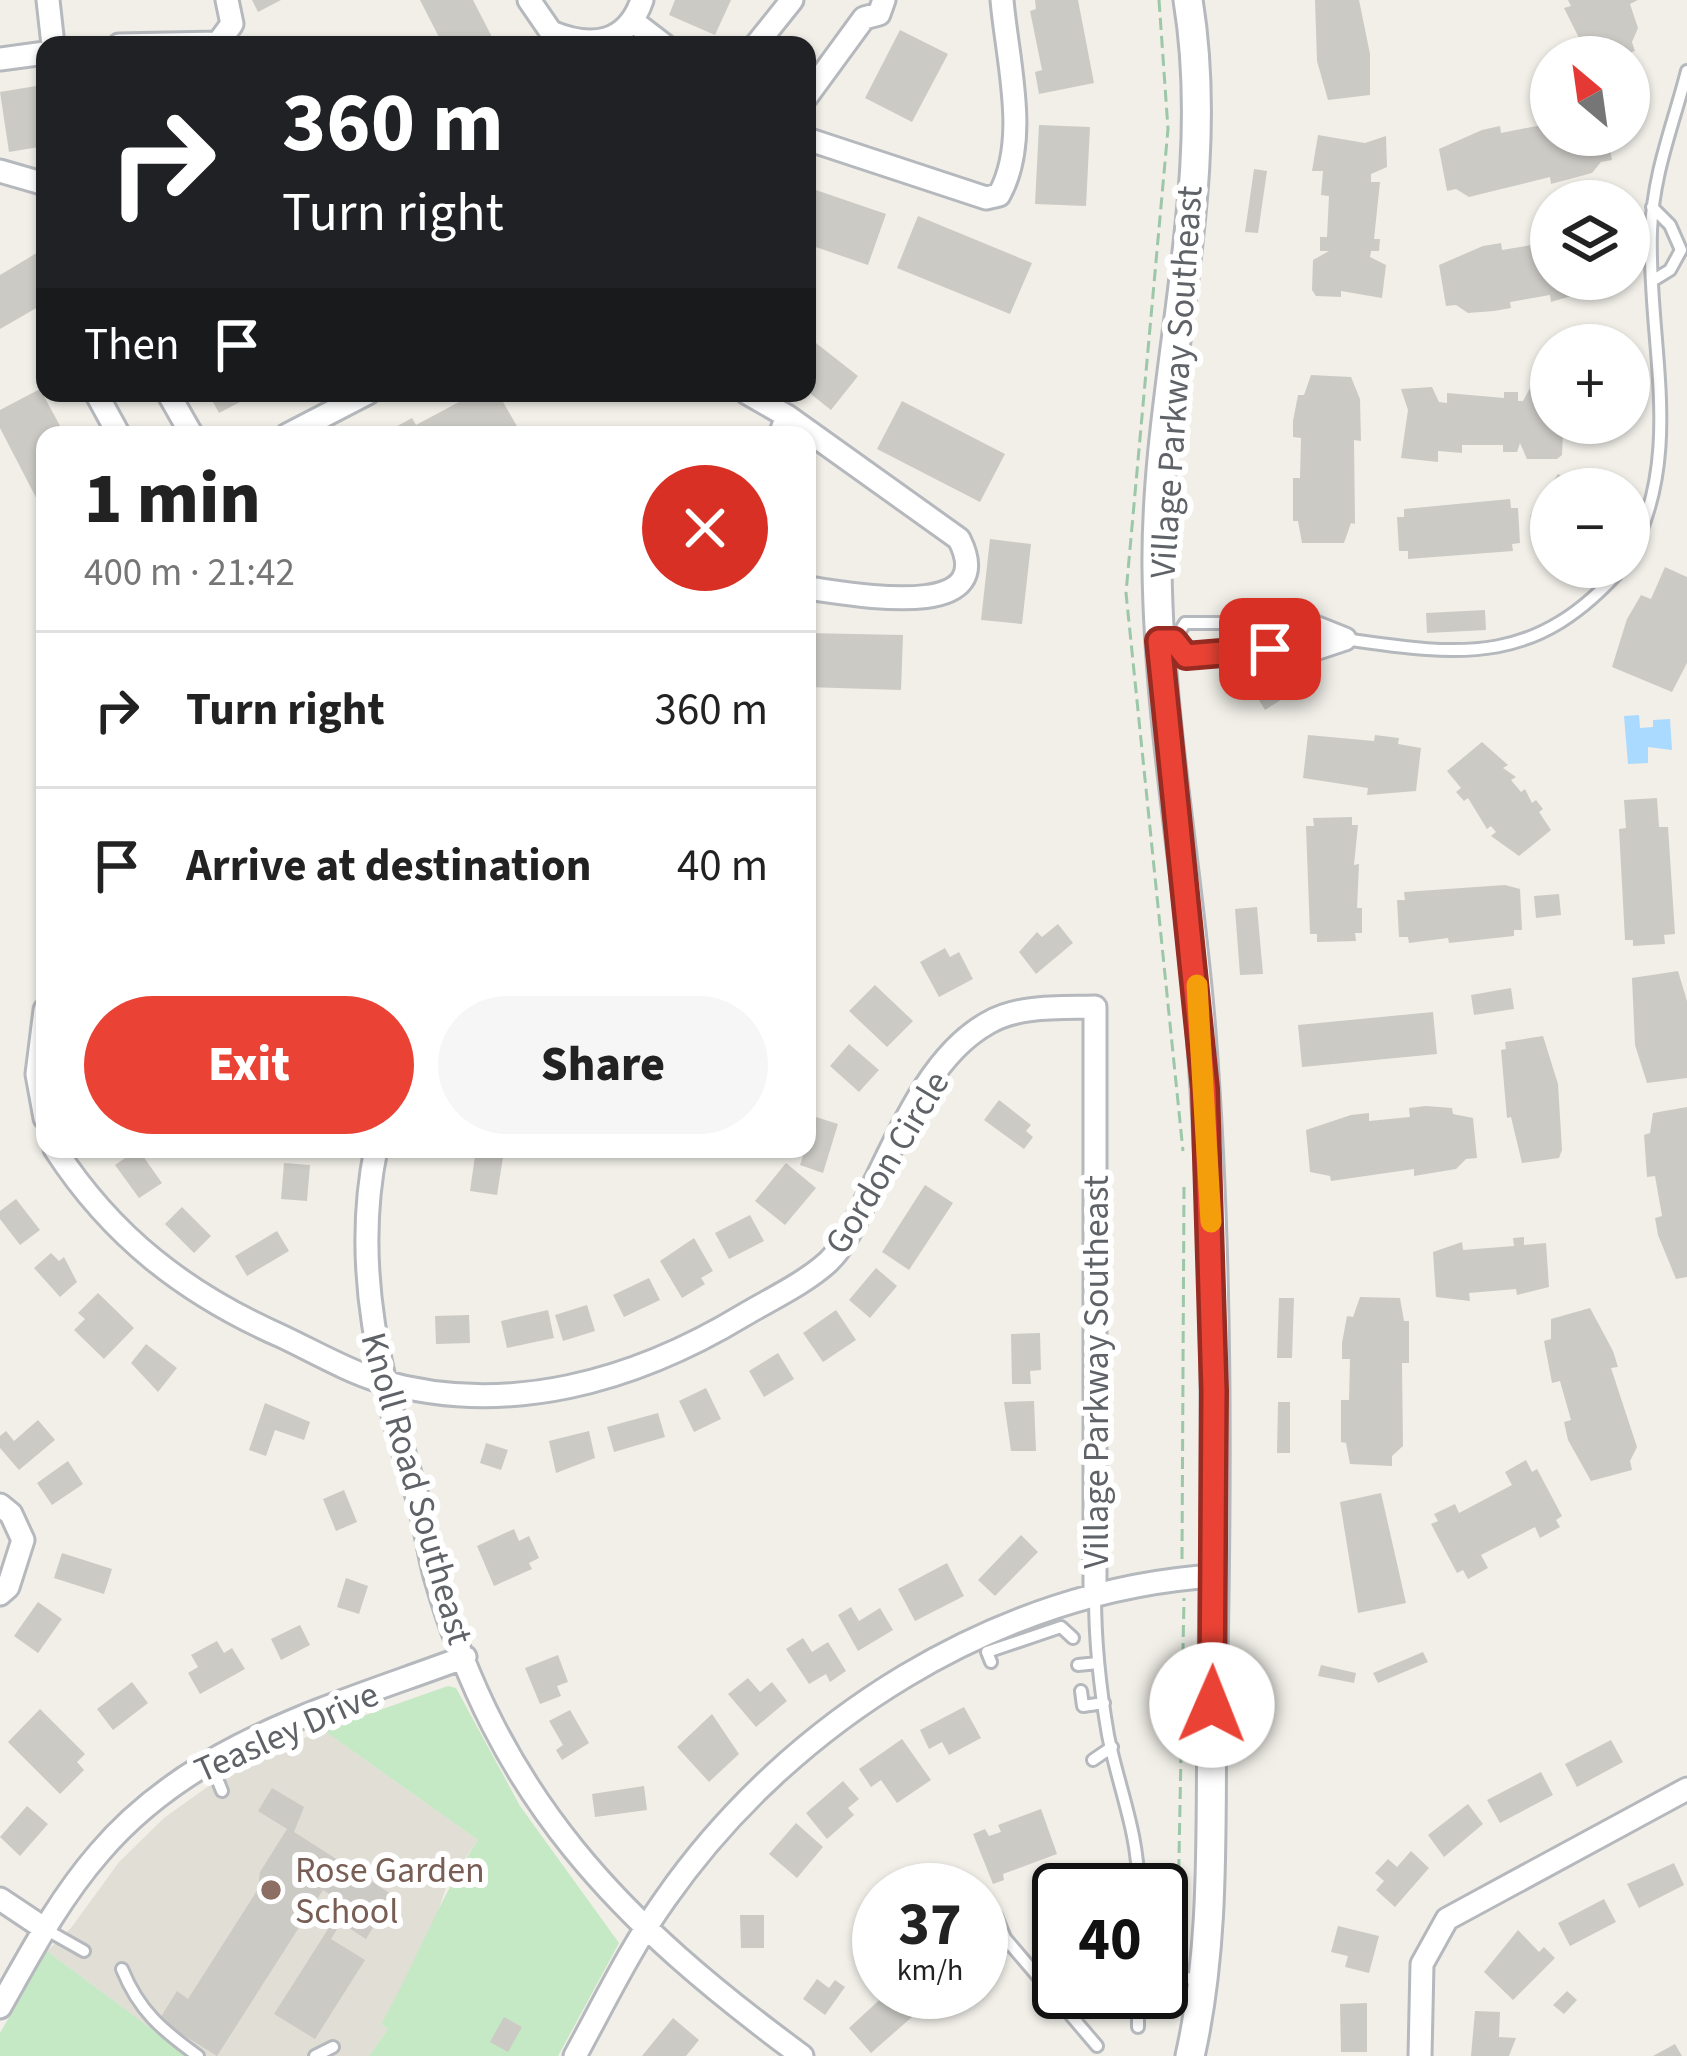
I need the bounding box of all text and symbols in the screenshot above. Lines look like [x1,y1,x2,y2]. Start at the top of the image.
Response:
north arrow [1530,36,1650,156]
map controls [1530,36,1650,588]
text: 360 m [282,64,504,184]
icon: right [84,84,240,240]
text: Turn right [282,175,504,252]
button: layers [1530,180,1650,300]
street label: Village Parkway Southeast [1137,184,1216,580]
icon: arrive [204,312,270,378]
text: Then [84,313,180,377]
button: + [1530,324,1650,444]
text: 1 min [84,448,261,551]
button: close [642,465,768,591]
button: − [1530,468,1650,588]
text: 400 m · 21:42 [84,545,295,601]
pin [1219,598,1321,700]
icon: arrive [1237,616,1303,682]
icon: right [84,677,150,743]
text: Turn right [186,678,385,742]
text: 360 m [655,678,768,742]
icon: arrive [84,833,150,899]
text: Arrive at destination [186,834,591,898]
text: 40 m [677,834,768,898]
button: Exit [84,996,414,1134]
button: Share [438,996,768,1134]
street label: Gordon Circle [813,1062,962,1264]
street label: Village Parkway Southeast [1071,1175,1122,1569]
street label: Knoll Road Southeast [348,1327,485,1650]
position arrow [1149,1642,1275,1768]
street label: Teasley Drive [186,1669,387,1796]
place label: Rose Garden School [295,1845,485,1937]
speed limit sign: 40 [1032,1863,1188,2019]
marker: Rose Garden School [258,1877,284,1903]
text: 37 [898,1883,962,1968]
text: km/h [897,1949,963,1992]

